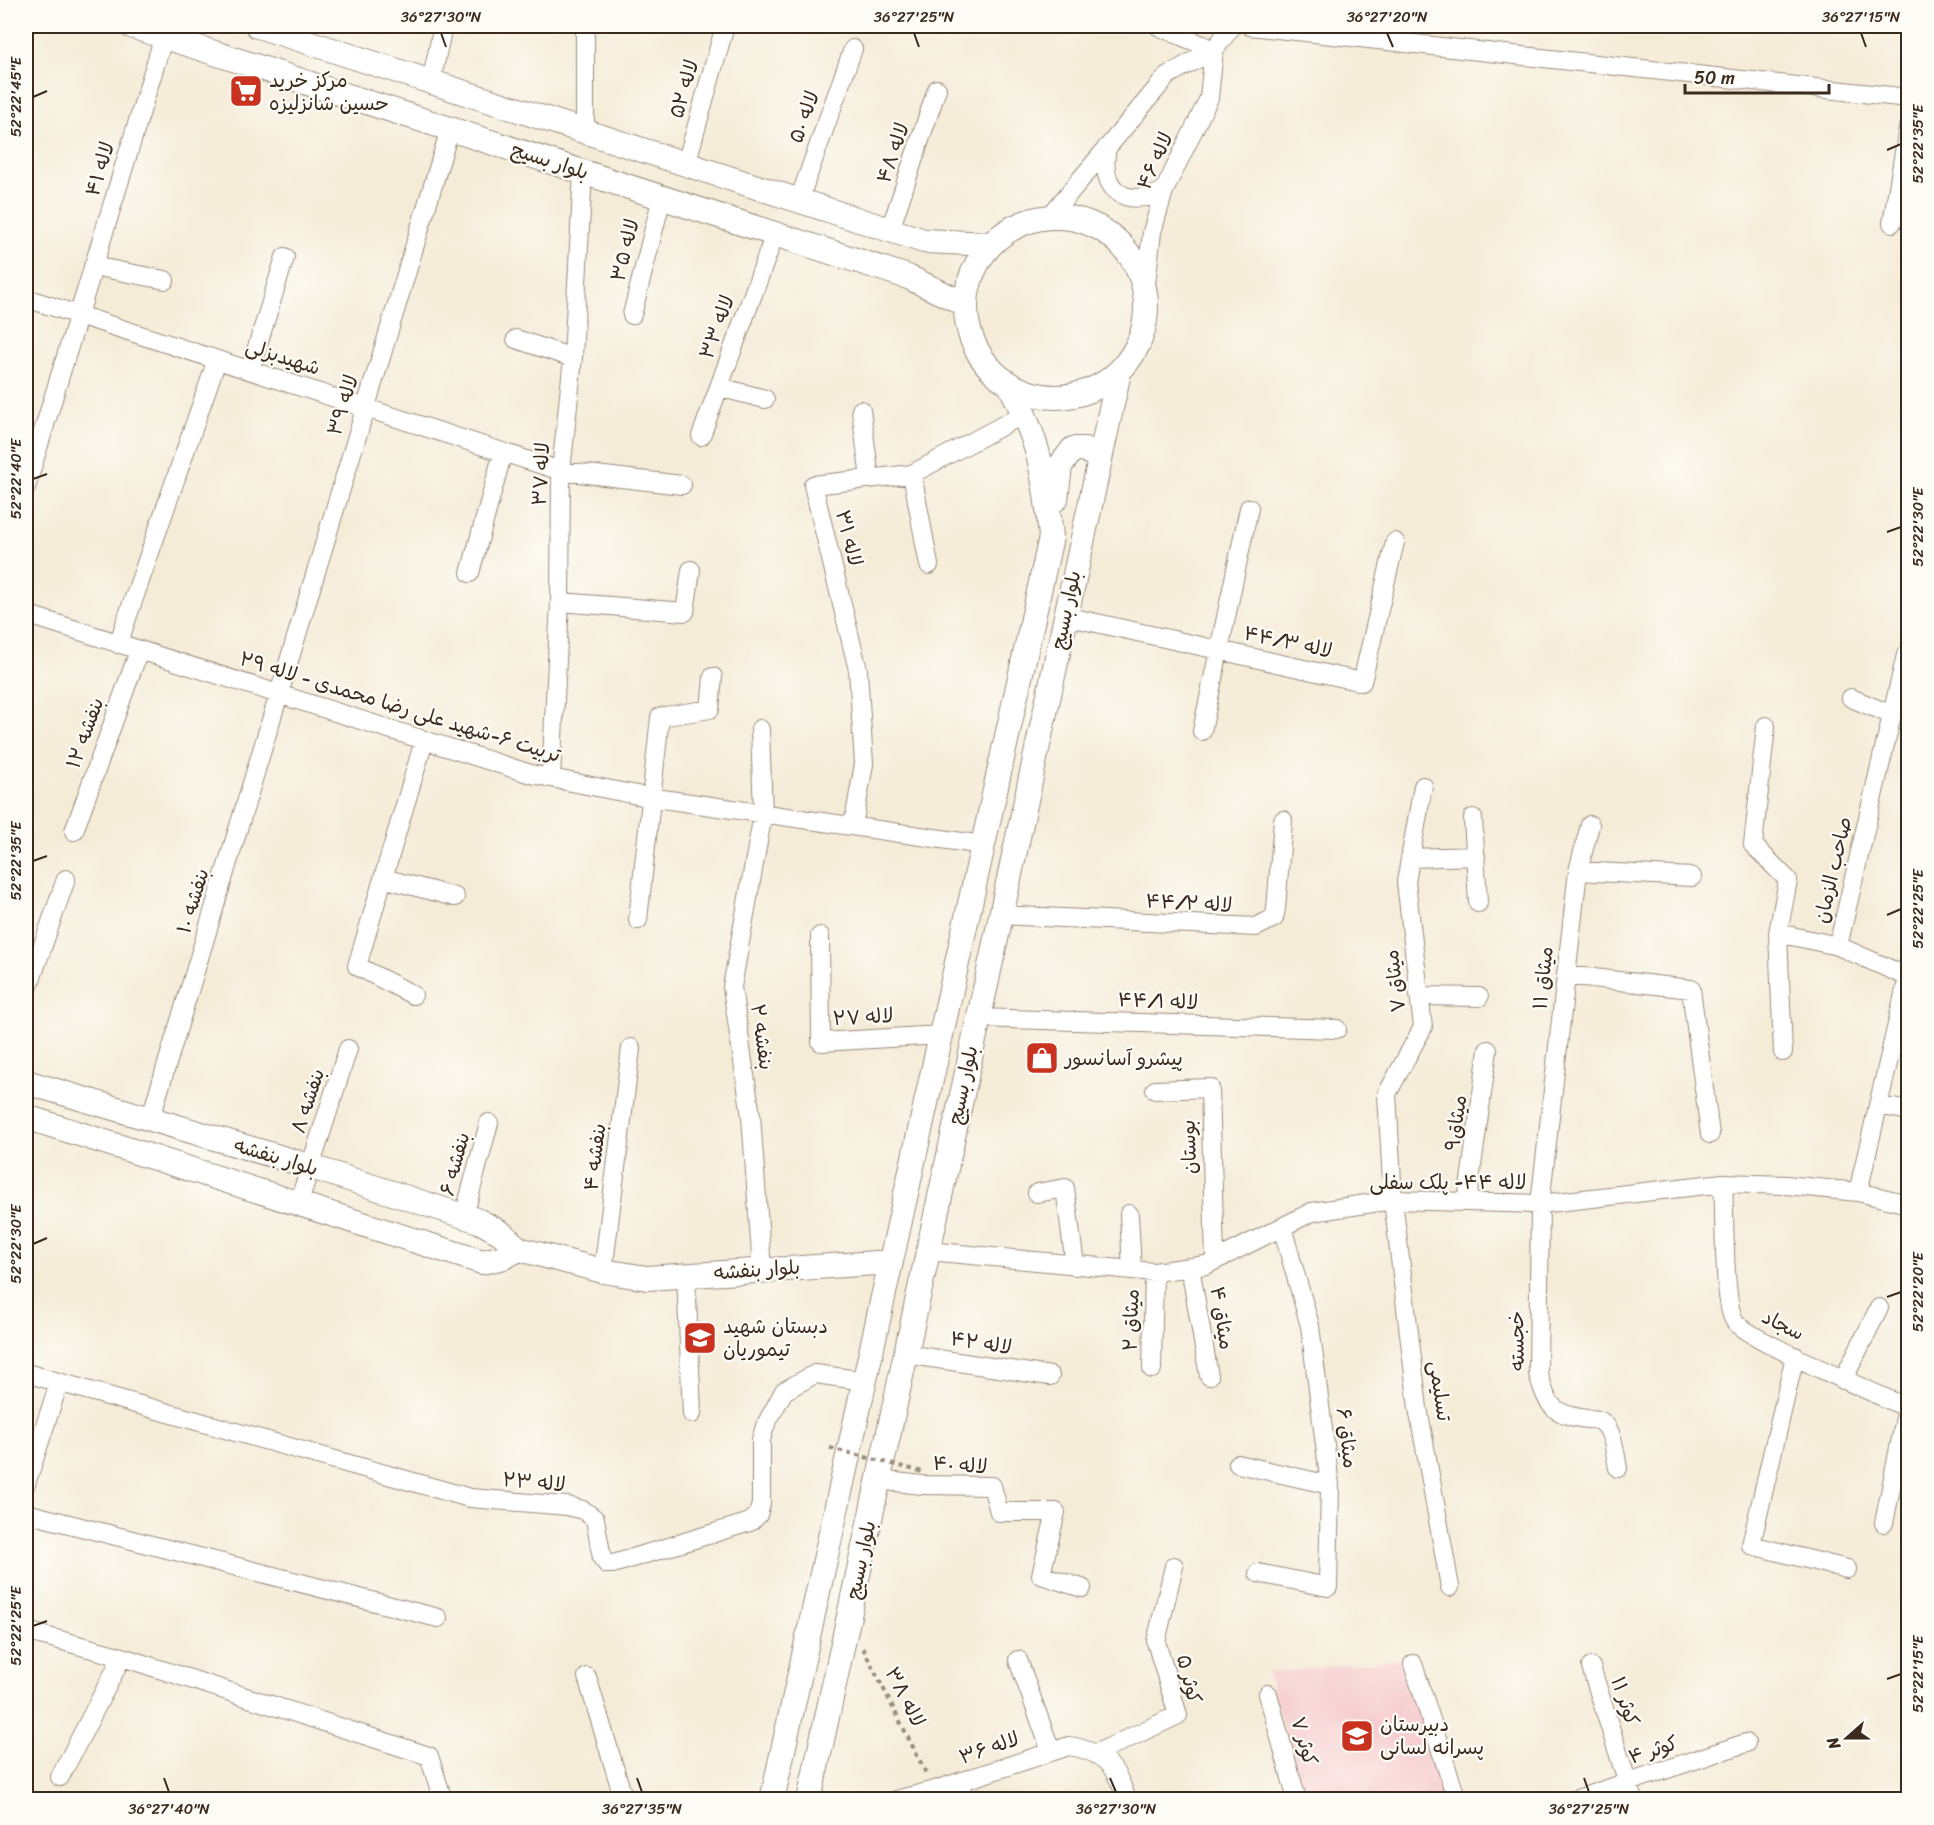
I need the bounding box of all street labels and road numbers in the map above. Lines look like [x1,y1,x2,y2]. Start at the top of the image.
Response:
street label: لاله ۵۲ [659,55,709,123]
street label: لاله ۵۰ [778,86,830,148]
street label: لاله ۴۸ [866,118,920,188]
street label: لاله ۴۶ [1127,126,1183,196]
street label: بلوار بسیج [507,132,593,190]
street label: لاله ۴۱ [75,137,125,201]
street label: لاله ۳۵ [600,215,650,285]
street label: لاله ۳۳ [689,290,745,364]
street label: شهیدبزلی [241,328,325,386]
street label: لاله ۳۹ [317,370,369,440]
street label: لاله ۳۷ [522,441,560,507]
street label: لاله ۳۱ [825,506,873,570]
street label: بلوار بسیج [1041,567,1091,653]
street label: لاله ۴۴/۳ [1241,616,1335,668]
street label: تربیت ۶-شهید علی رضا محمدی - لاله ۲۹ [235,641,565,773]
street label: بنفشه ۱۲ [56,692,114,774]
street label: صاحب الزمان [1804,813,1862,927]
street label: بنفشه ۱۰ [167,864,219,938]
street label: لاله ۴۴/۲ [1145,883,1233,923]
street label: میثاق ۱۱ [1522,945,1564,1011]
street label: میثاق ۷ [1374,948,1416,1014]
street label: لاله ۴۴/۱ [1117,982,1199,1020]
street label: لاله ۲۷ [832,998,894,1036]
street label: بنفشه ۲ [740,1002,784,1072]
street label: بلوار بسیج [938,1042,988,1128]
street label: بنفشه ۸ [281,1064,335,1138]
street label: میثاق۹ [1435,1093,1477,1153]
street label: بوستان [1171,1119,1207,1175]
street label: بنفشه ۴ [573,1121,617,1193]
street label: بلوار بنفشه [229,1128,323,1186]
street label: بنفشه ۶ [430,1128,480,1200]
street label: لاله ۴۴- پلک سفلی [1369,1165,1527,1200]
street label: بلوار بنفشه [713,1250,801,1290]
street label: میثاق ۴ [1200,1284,1244,1352]
street label: میثاق ۲ [1112,1288,1150,1352]
street label: سجاد [1756,1300,1810,1350]
street label: خجسته [1499,1311,1535,1371]
street label: لاله ۴۲ [948,1321,1014,1365]
street label: تسلیمی [1418,1358,1462,1424]
street label: میثاق ۶ [1326,1406,1368,1470]
street label: لاله ۴۰ [931,1446,989,1484]
street label: لاله ۲۳ [501,1462,567,1502]
street label: بلوار بسیج [836,1517,886,1603]
street label: کوثر ۵ [1166,1651,1212,1707]
street label: لاله ۳۸ [875,1661,935,1733]
street label: کوثر ۱۱ [1601,1672,1649,1730]
street label: کوثر ۷ [1280,1712,1328,1770]
street label: لاله ۳۶ [954,1721,1024,1775]
street label: کوثر ۴ [1624,1726,1682,1774]

